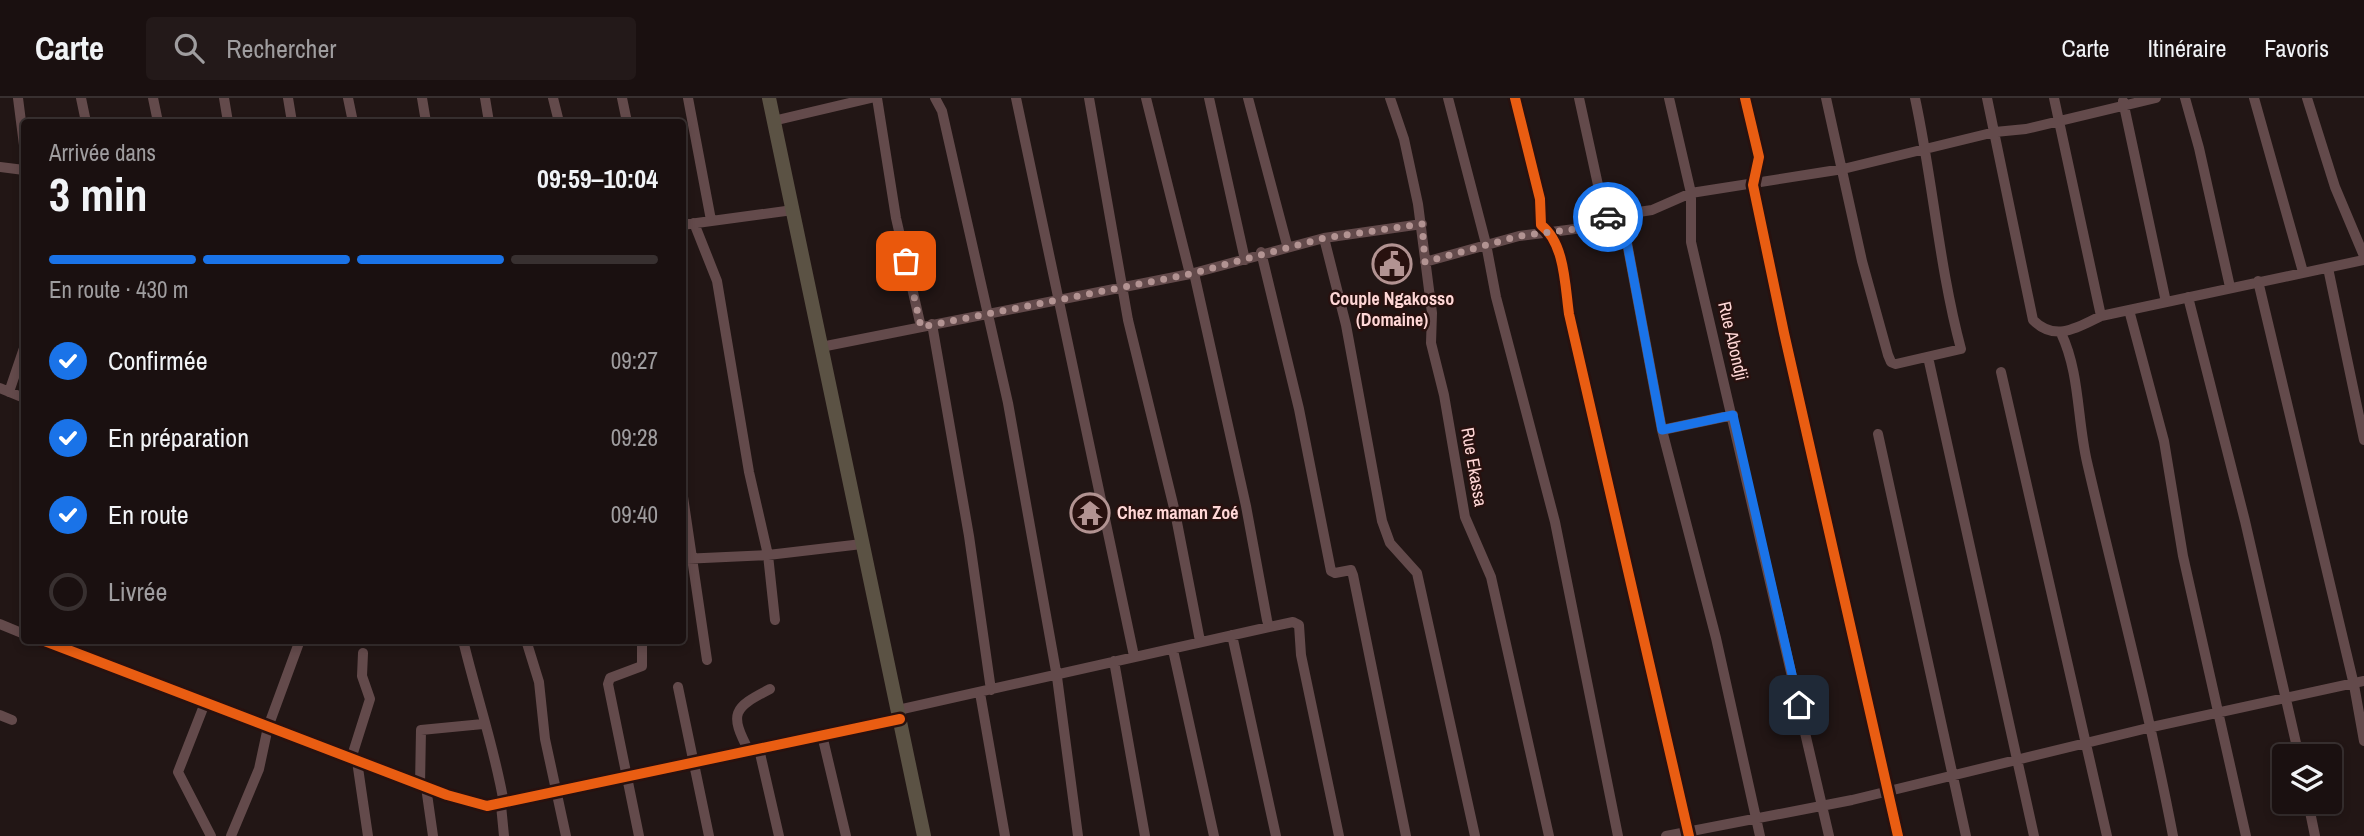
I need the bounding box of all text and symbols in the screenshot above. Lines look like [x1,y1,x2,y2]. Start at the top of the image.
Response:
search box [146,17,636,80]
text: Carte [35,26,104,70]
icon: search [170,29,208,67]
text: Rechercher [226,31,336,66]
text: Carte [2061,32,2110,64]
text: Itinéraire [2148,32,2226,64]
text: Favoris [2264,32,2329,64]
text: Arrivée dans [49,137,156,168]
text: 09:59–10:04 [537,161,658,196]
text: 3 min [49,163,148,225]
courier [1573,182,1643,252]
icon: car [1589,198,1627,236]
pin [876,231,936,291]
icon: bag [887,242,925,280]
public building icon: Couple Ngakosso (Domaine) [1371,243,1413,285]
text: En route · 430 m [49,274,188,305]
place label: Couple Ngakosso (Domaine) [1330,286,1454,332]
street label: Rue Abondji [1712,299,1755,383]
icon: check [49,342,87,380]
text: Confirmée [108,343,208,378]
text: 09:27 [611,345,658,376]
icon: check [49,419,87,457]
text: En préparation [108,420,249,455]
text: 09:28 [611,422,658,453]
street label: Rue Ekassa [1455,426,1494,508]
temple icon: Chez maman Zoé [1069,492,1111,534]
icon: check [49,496,87,534]
text: En route [108,497,189,532]
text: 09:40 [611,499,658,530]
place label: Chez maman Zoé [1117,500,1238,525]
text: Livrée [108,574,167,609]
pin [1769,675,1829,735]
icon: home [1780,686,1818,724]
map controls [2272,744,2342,814]
button: layers [2272,744,2342,814]

